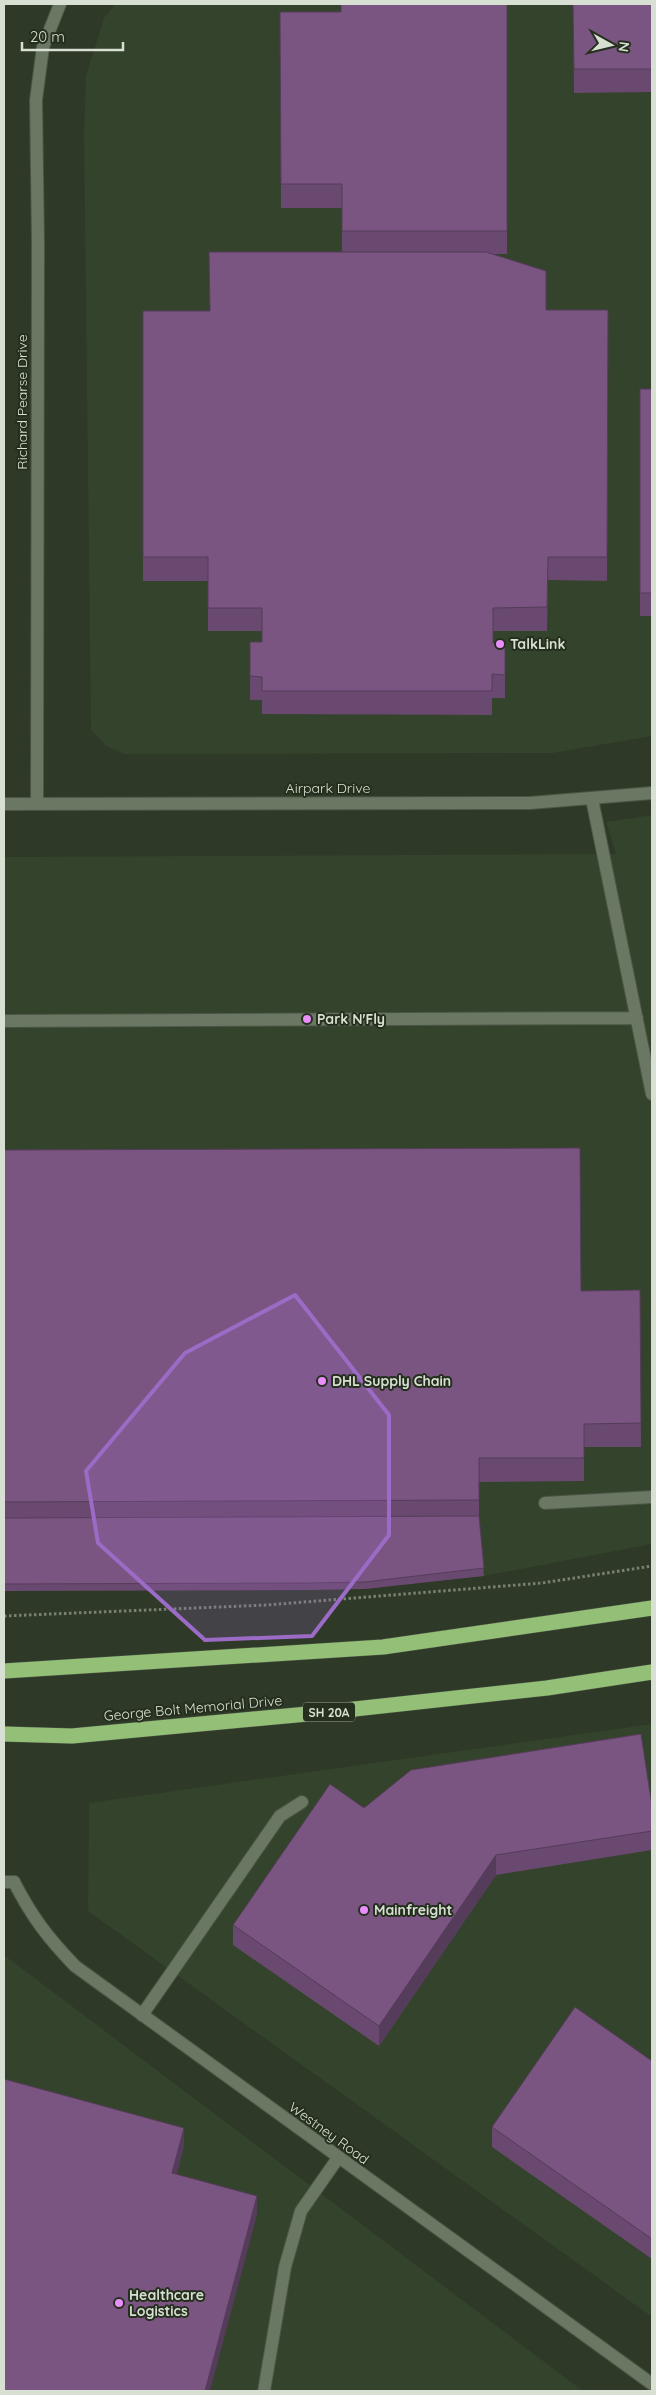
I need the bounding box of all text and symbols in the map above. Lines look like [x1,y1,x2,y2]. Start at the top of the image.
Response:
scale bar [22,20,124,52]
north arrow [586,20,636,70]
text: 20 m [30,27,65,46]
text: N [614,40,634,53]
street label: Richard Pearse Drive [13,334,31,470]
place label: TalkLink [510,635,565,653]
marker: TalkLink [494,638,506,650]
street label: Airpark Drive [286,779,370,797]
place label: Park N'Fly [317,1010,385,1028]
marker: Park N'Fly [301,1013,313,1025]
place label: DHL Supply Chain [332,1372,451,1390]
marker: DHL Supply Chain [316,1375,328,1387]
street label: George Bolt Memorial Drive [103,1691,283,1725]
road number: SH 20A [303,1702,355,1721]
place label: Mainfreight [374,1901,452,1919]
marker: Mainfreight [358,1904,370,1916]
street label: Westney Road [285,2098,373,2168]
place label: Healthcare Logistics [129,2286,204,2320]
marker: Healthcare Logistics [113,2297,125,2309]

